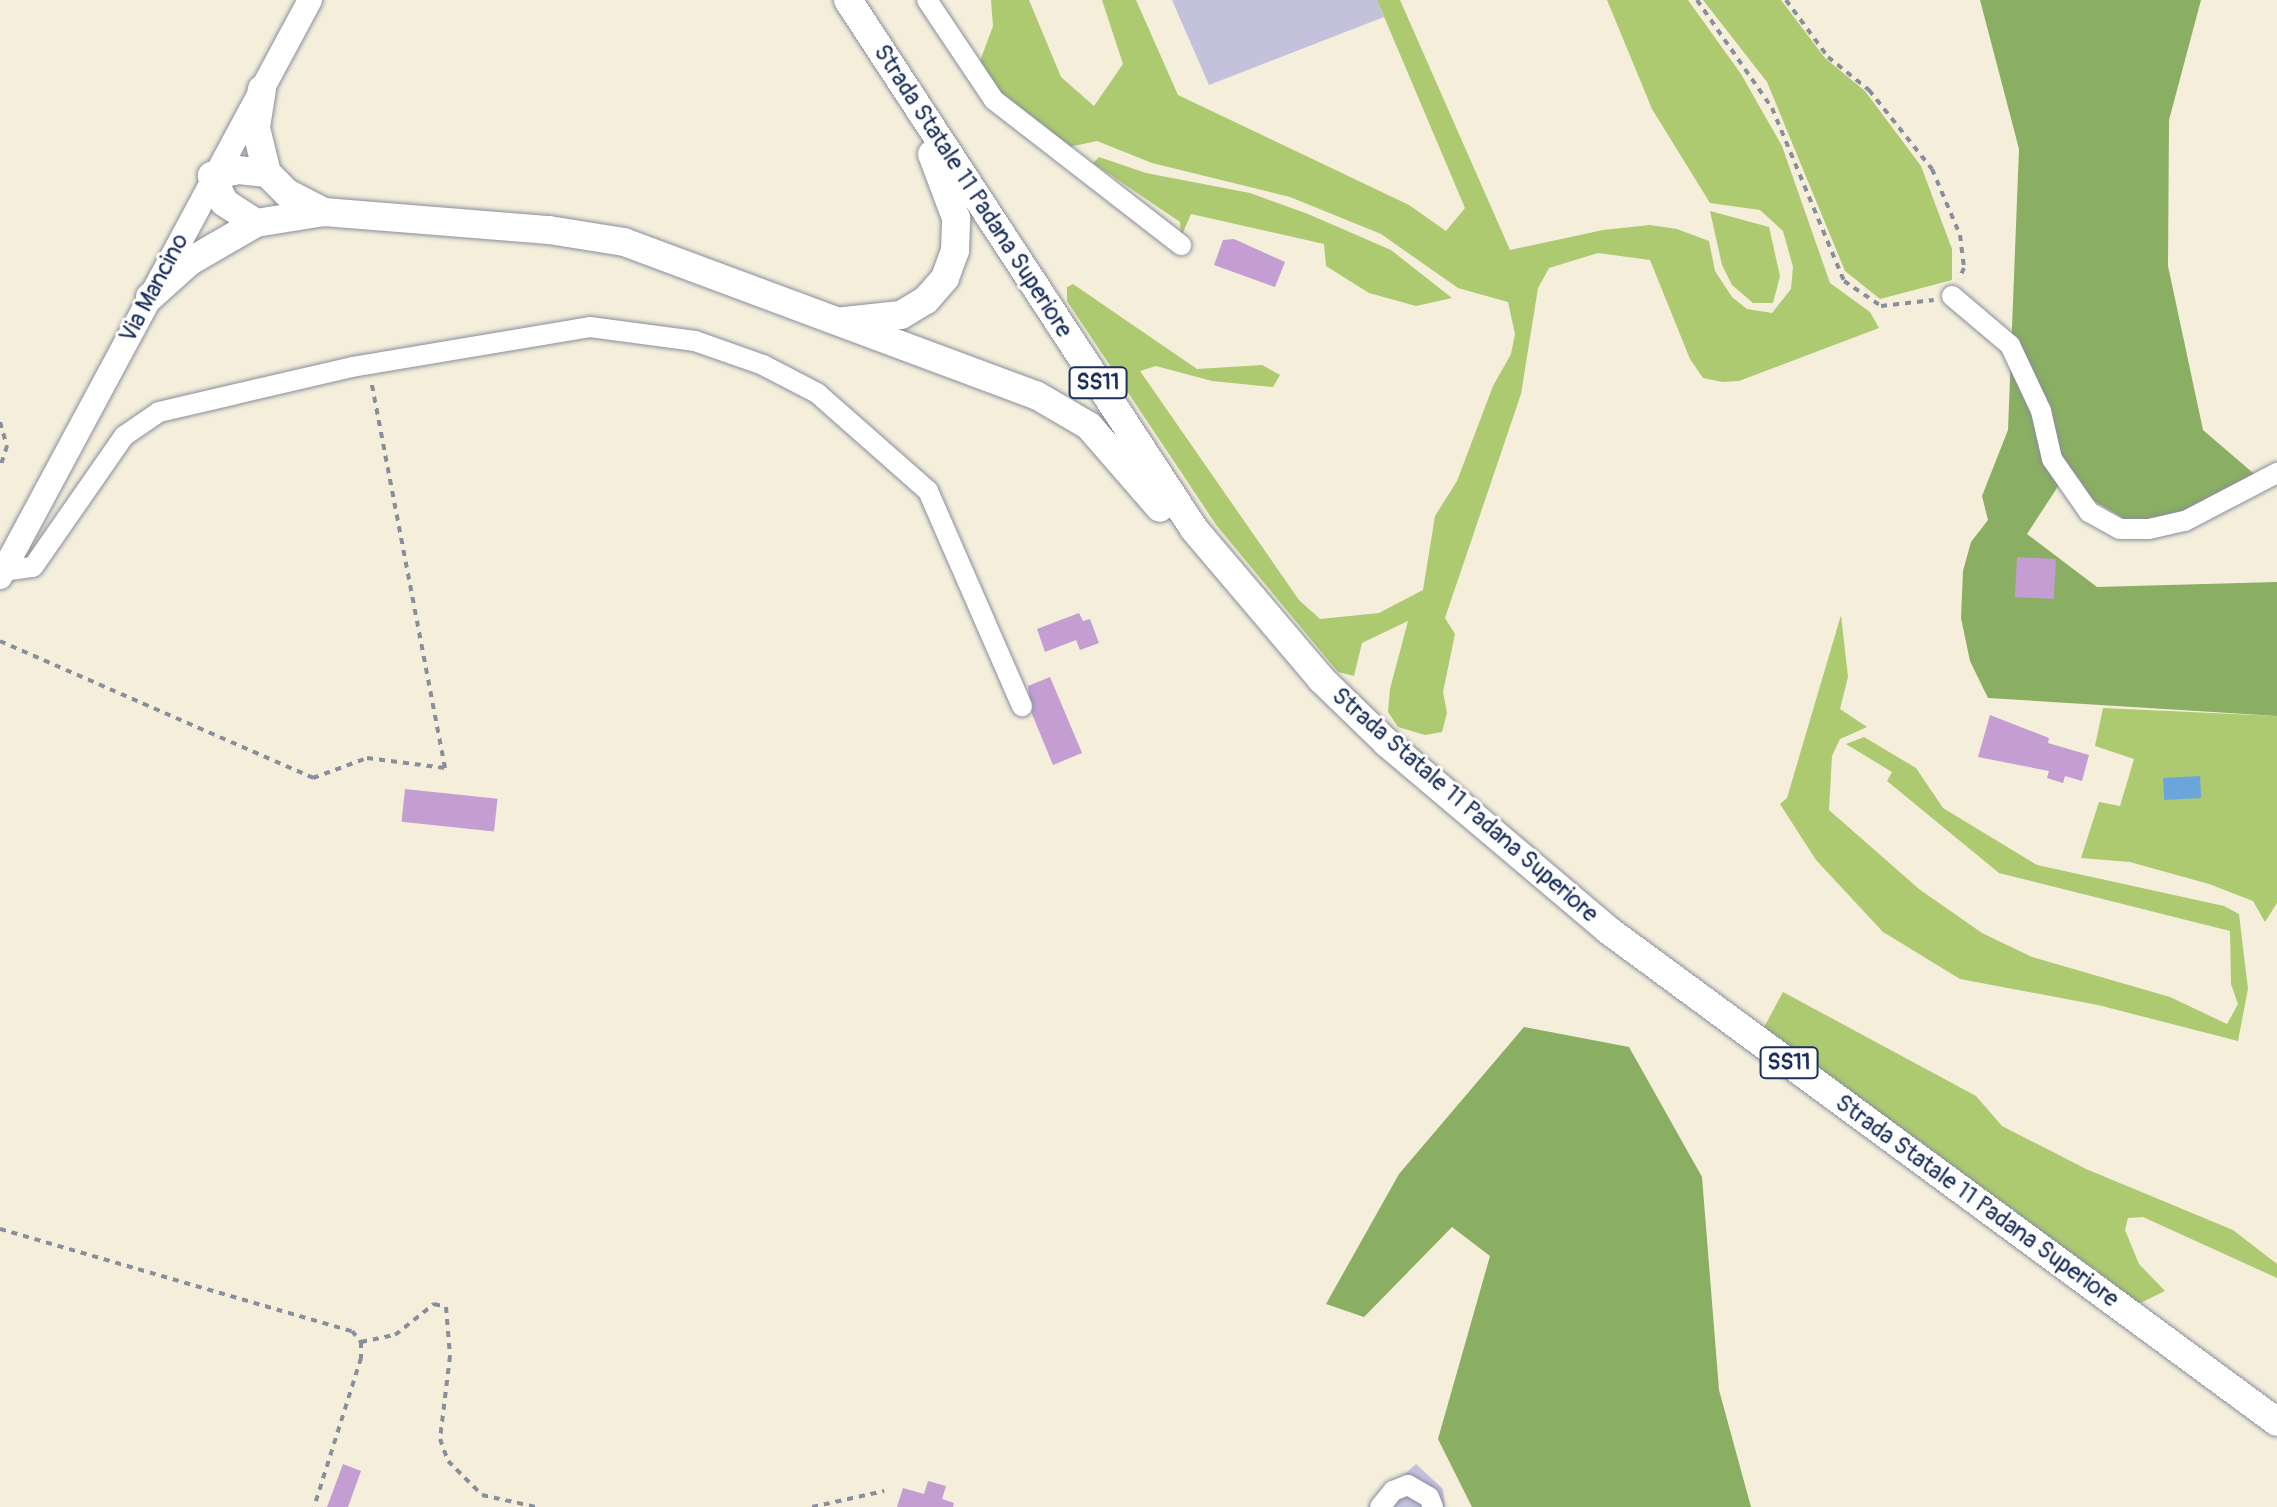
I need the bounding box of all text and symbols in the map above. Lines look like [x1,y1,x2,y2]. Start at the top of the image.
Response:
street label: Strada Statale 11 Padana Superiore [867,39,1079,343]
street label: Via Mancino [113,228,195,348]
road number: SS11 [1068,365,1128,401]
street label: Strada Statale 11 Padana Superiore [1326,681,1604,929]
road number: SS11 [1759,1045,1819,1081]
street label: Strada Statale 11 Padana Superiore [1830,1088,2124,1314]

